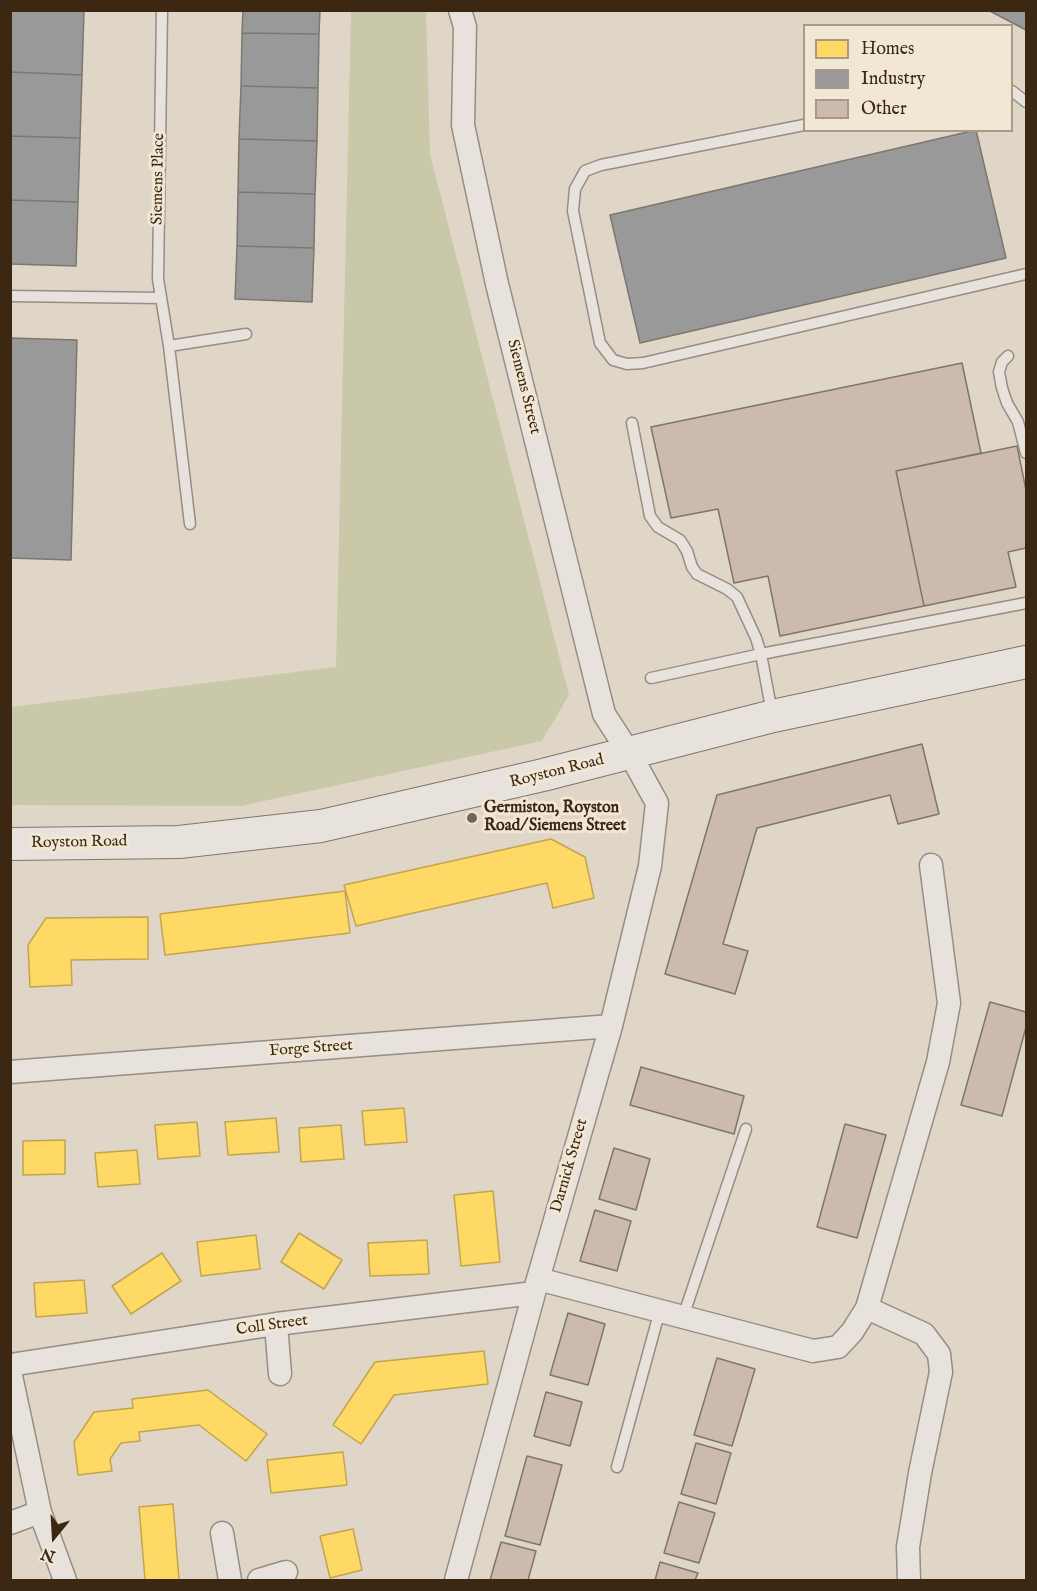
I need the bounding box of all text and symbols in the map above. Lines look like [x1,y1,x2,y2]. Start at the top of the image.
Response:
legend [803,24,1013,132]
text: Homes [861,38,914,61]
text: Industry [861,68,925,91]
text: Other [861,98,907,121]
street label: Siemens Place [149,133,169,225]
street label: Siemens Street [502,338,544,436]
street label: Royston Road [508,751,606,793]
place label: Germiston, Royston Road/ Siemens Street [484,799,626,837]
marker: Germiston, Royston Road/ Siemens Street [465,811,479,825]
street label: Royston Road [31,833,127,853]
street label: Forge Street [269,1037,353,1061]
street label: Darnick Street [547,1117,593,1215]
street label: Coll Street [235,1311,309,1341]
north arrow [24,1507,84,1567]
text: N [39,1542,58,1566]

